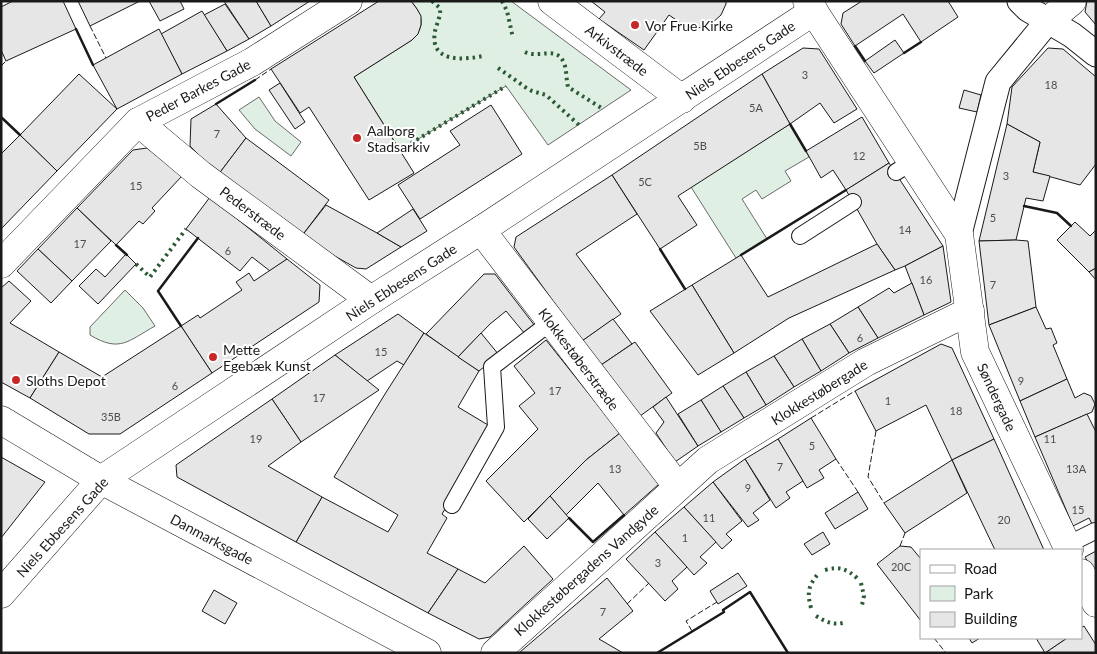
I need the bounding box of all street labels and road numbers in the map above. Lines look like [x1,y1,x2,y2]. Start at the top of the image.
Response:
street label: Niels Ebbesens Gade [682,17,798,103]
street label: Arkivstræde [582,21,652,79]
street label: Peder Barkes Gade [143,55,253,125]
street label: Pederstræde [217,183,289,243]
street label: Niels Ebbesens Gade [342,240,460,324]
street label: Klokkestøberstræde [535,305,623,413]
street label: Klokkestøbergade [768,356,870,428]
street label: Søndergade [974,360,1020,434]
street label: Niels Ebbesens Gade [13,474,111,580]
street label: Klokkestøbergadens Vandgyde [510,501,662,639]
street label: Danmarksgade [168,510,256,568]

